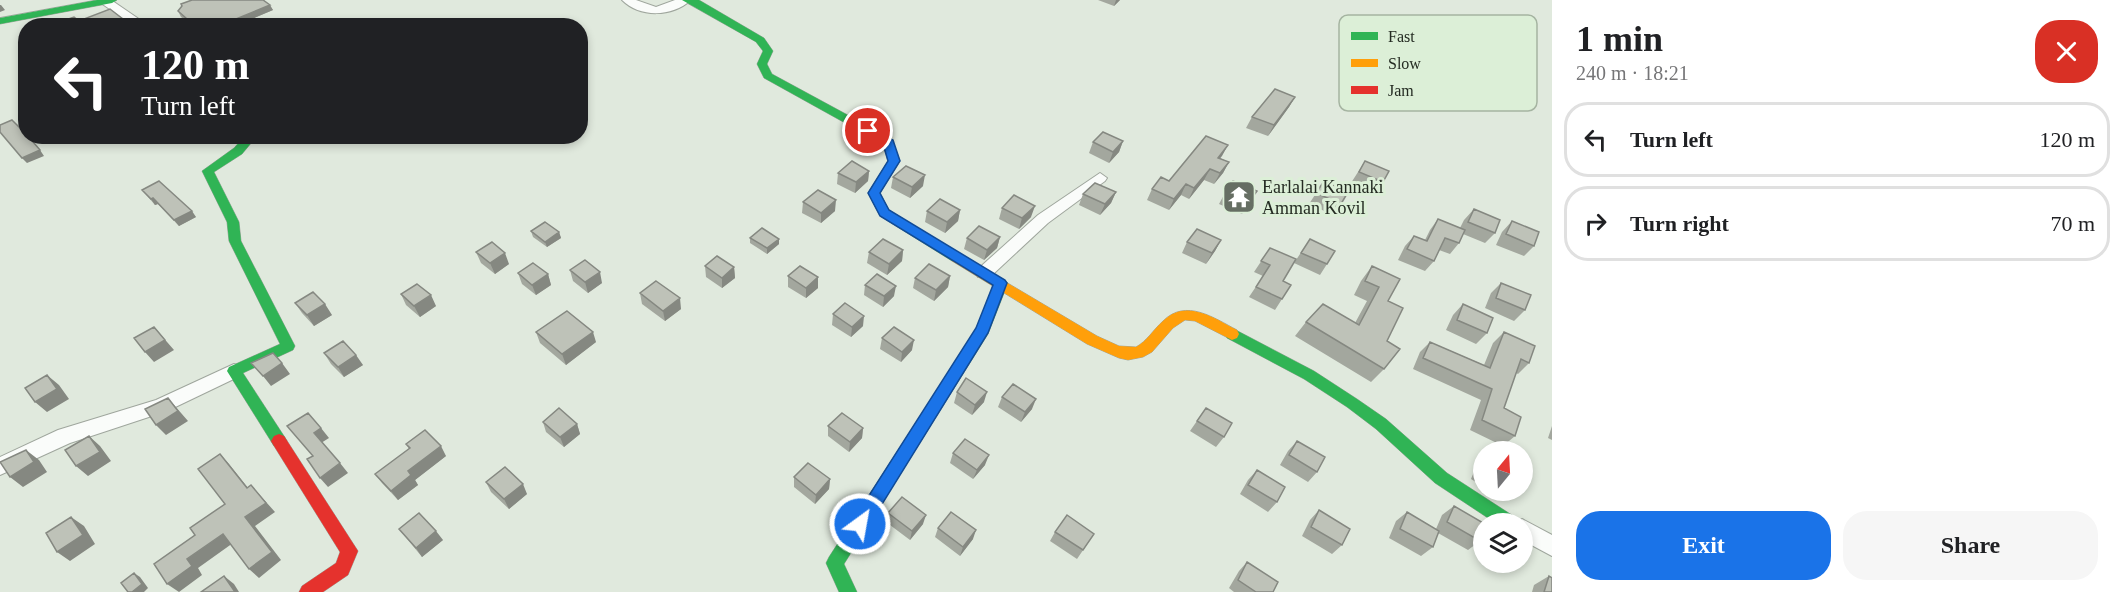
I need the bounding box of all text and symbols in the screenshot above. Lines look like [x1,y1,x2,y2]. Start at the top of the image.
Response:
legend [1339,15,1537,111]
text: 1 min [1576,19,1663,59]
button: close [2035,20,2098,83]
text: Fast [1388,28,1415,45]
icon: left [42,42,120,120]
text: 120 m [141,42,250,88]
text: Slow [1388,55,1421,72]
text: 240 m · 18:21 [1576,62,1689,84]
text: Jam [1388,82,1414,99]
text: Turn left [141,91,235,121]
pin [842,105,893,156]
icon: arrive [851,114,884,147]
icon: left [1579,123,1612,156]
text: Turn left [1630,127,1713,152]
text: 120 m [2039,127,2095,152]
place label: Earlalai Kannaki Amman Kovil [1262,177,1383,218]
temple icon: Earlalai Kannaki Amman Kovil [1221,179,1257,215]
icon: right [1579,207,1612,240]
text: Turn right [1630,211,1729,236]
text: 70 m [2050,211,2095,236]
north arrow [1473,441,1533,501]
map controls [1473,441,1533,573]
position arrow [828,492,892,556]
button: Exit [1576,511,1831,580]
button: Share [1843,511,2098,580]
button: layers [1473,513,1533,573]

